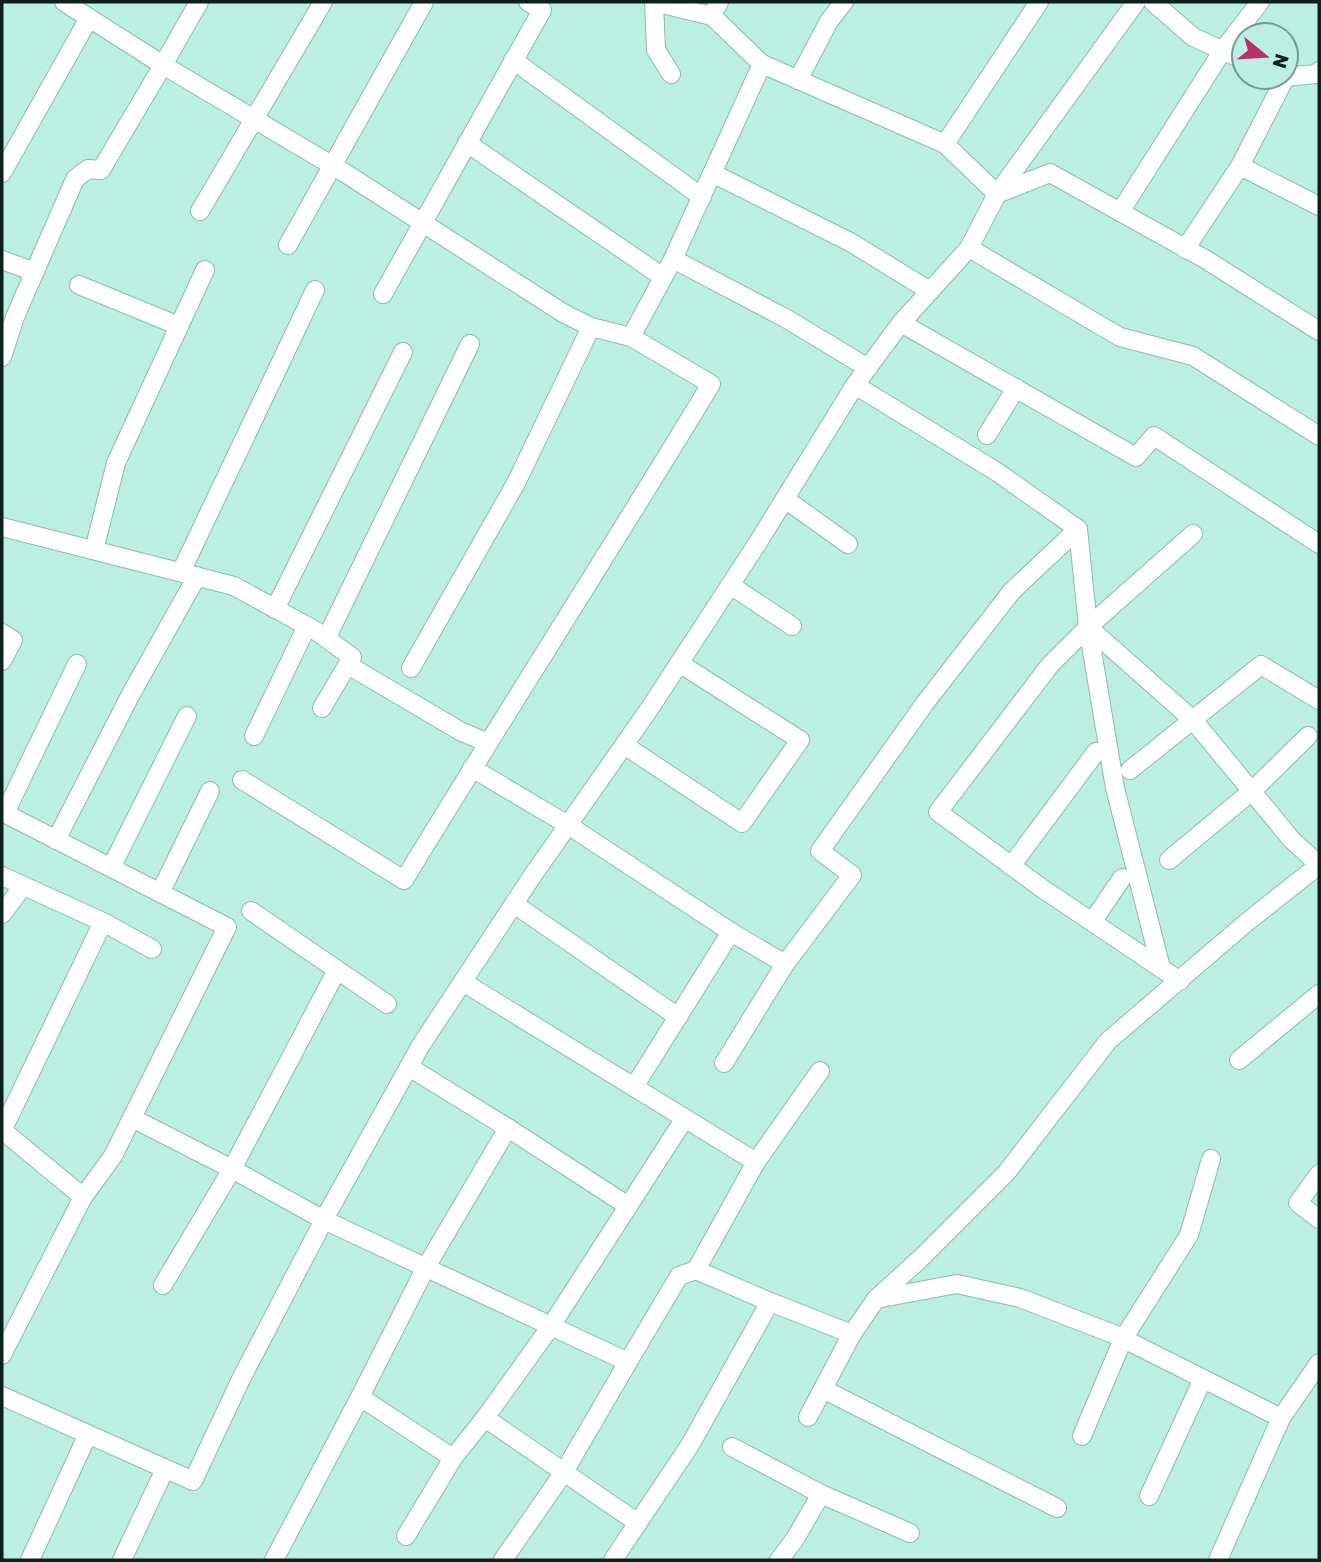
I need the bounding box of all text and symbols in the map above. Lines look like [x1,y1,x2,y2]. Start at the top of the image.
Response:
north arrow [1230,21,1300,91]
text: N [1268,51,1294,71]

